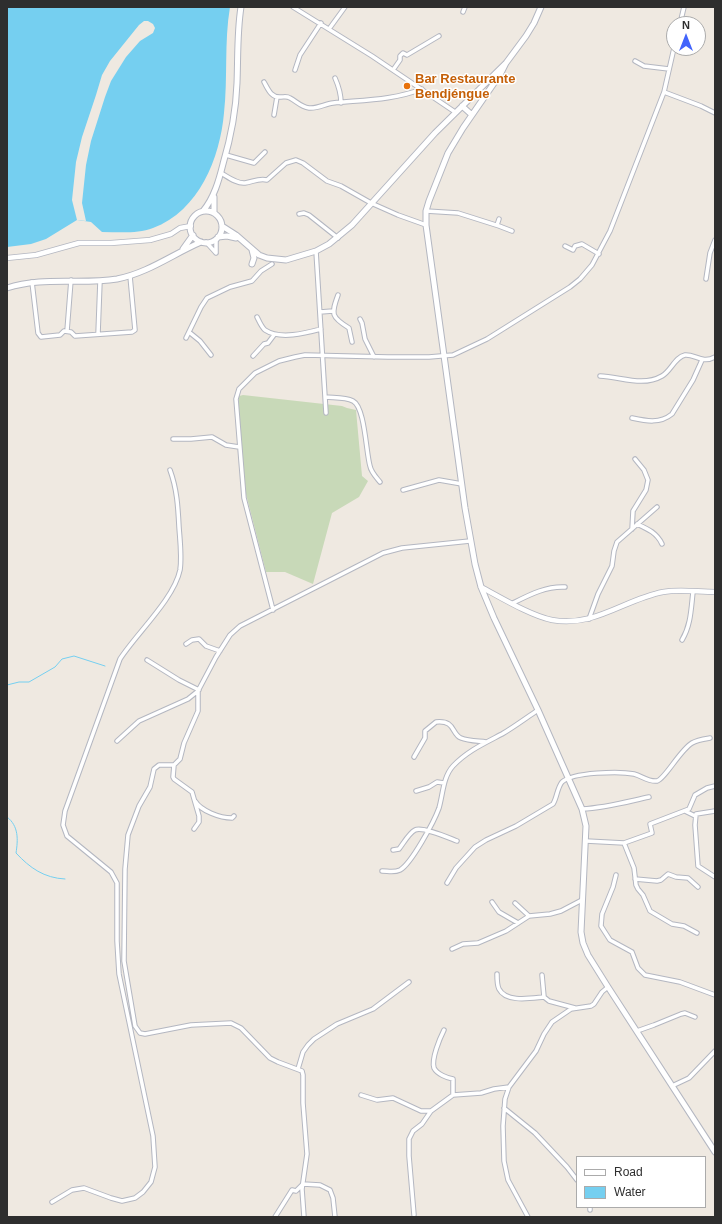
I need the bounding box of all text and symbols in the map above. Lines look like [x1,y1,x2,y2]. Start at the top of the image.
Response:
north arrow [666,16,706,56]
text: N [682,19,690,31]
place label: Bar Restaurante Bendjéngue [415,71,515,102]
marker: Bar Restaurante Bendjéngue [402,81,412,91]
legend [576,1156,706,1208]
text: Road [614,1165,643,1179]
text: Water [614,1185,646,1199]

